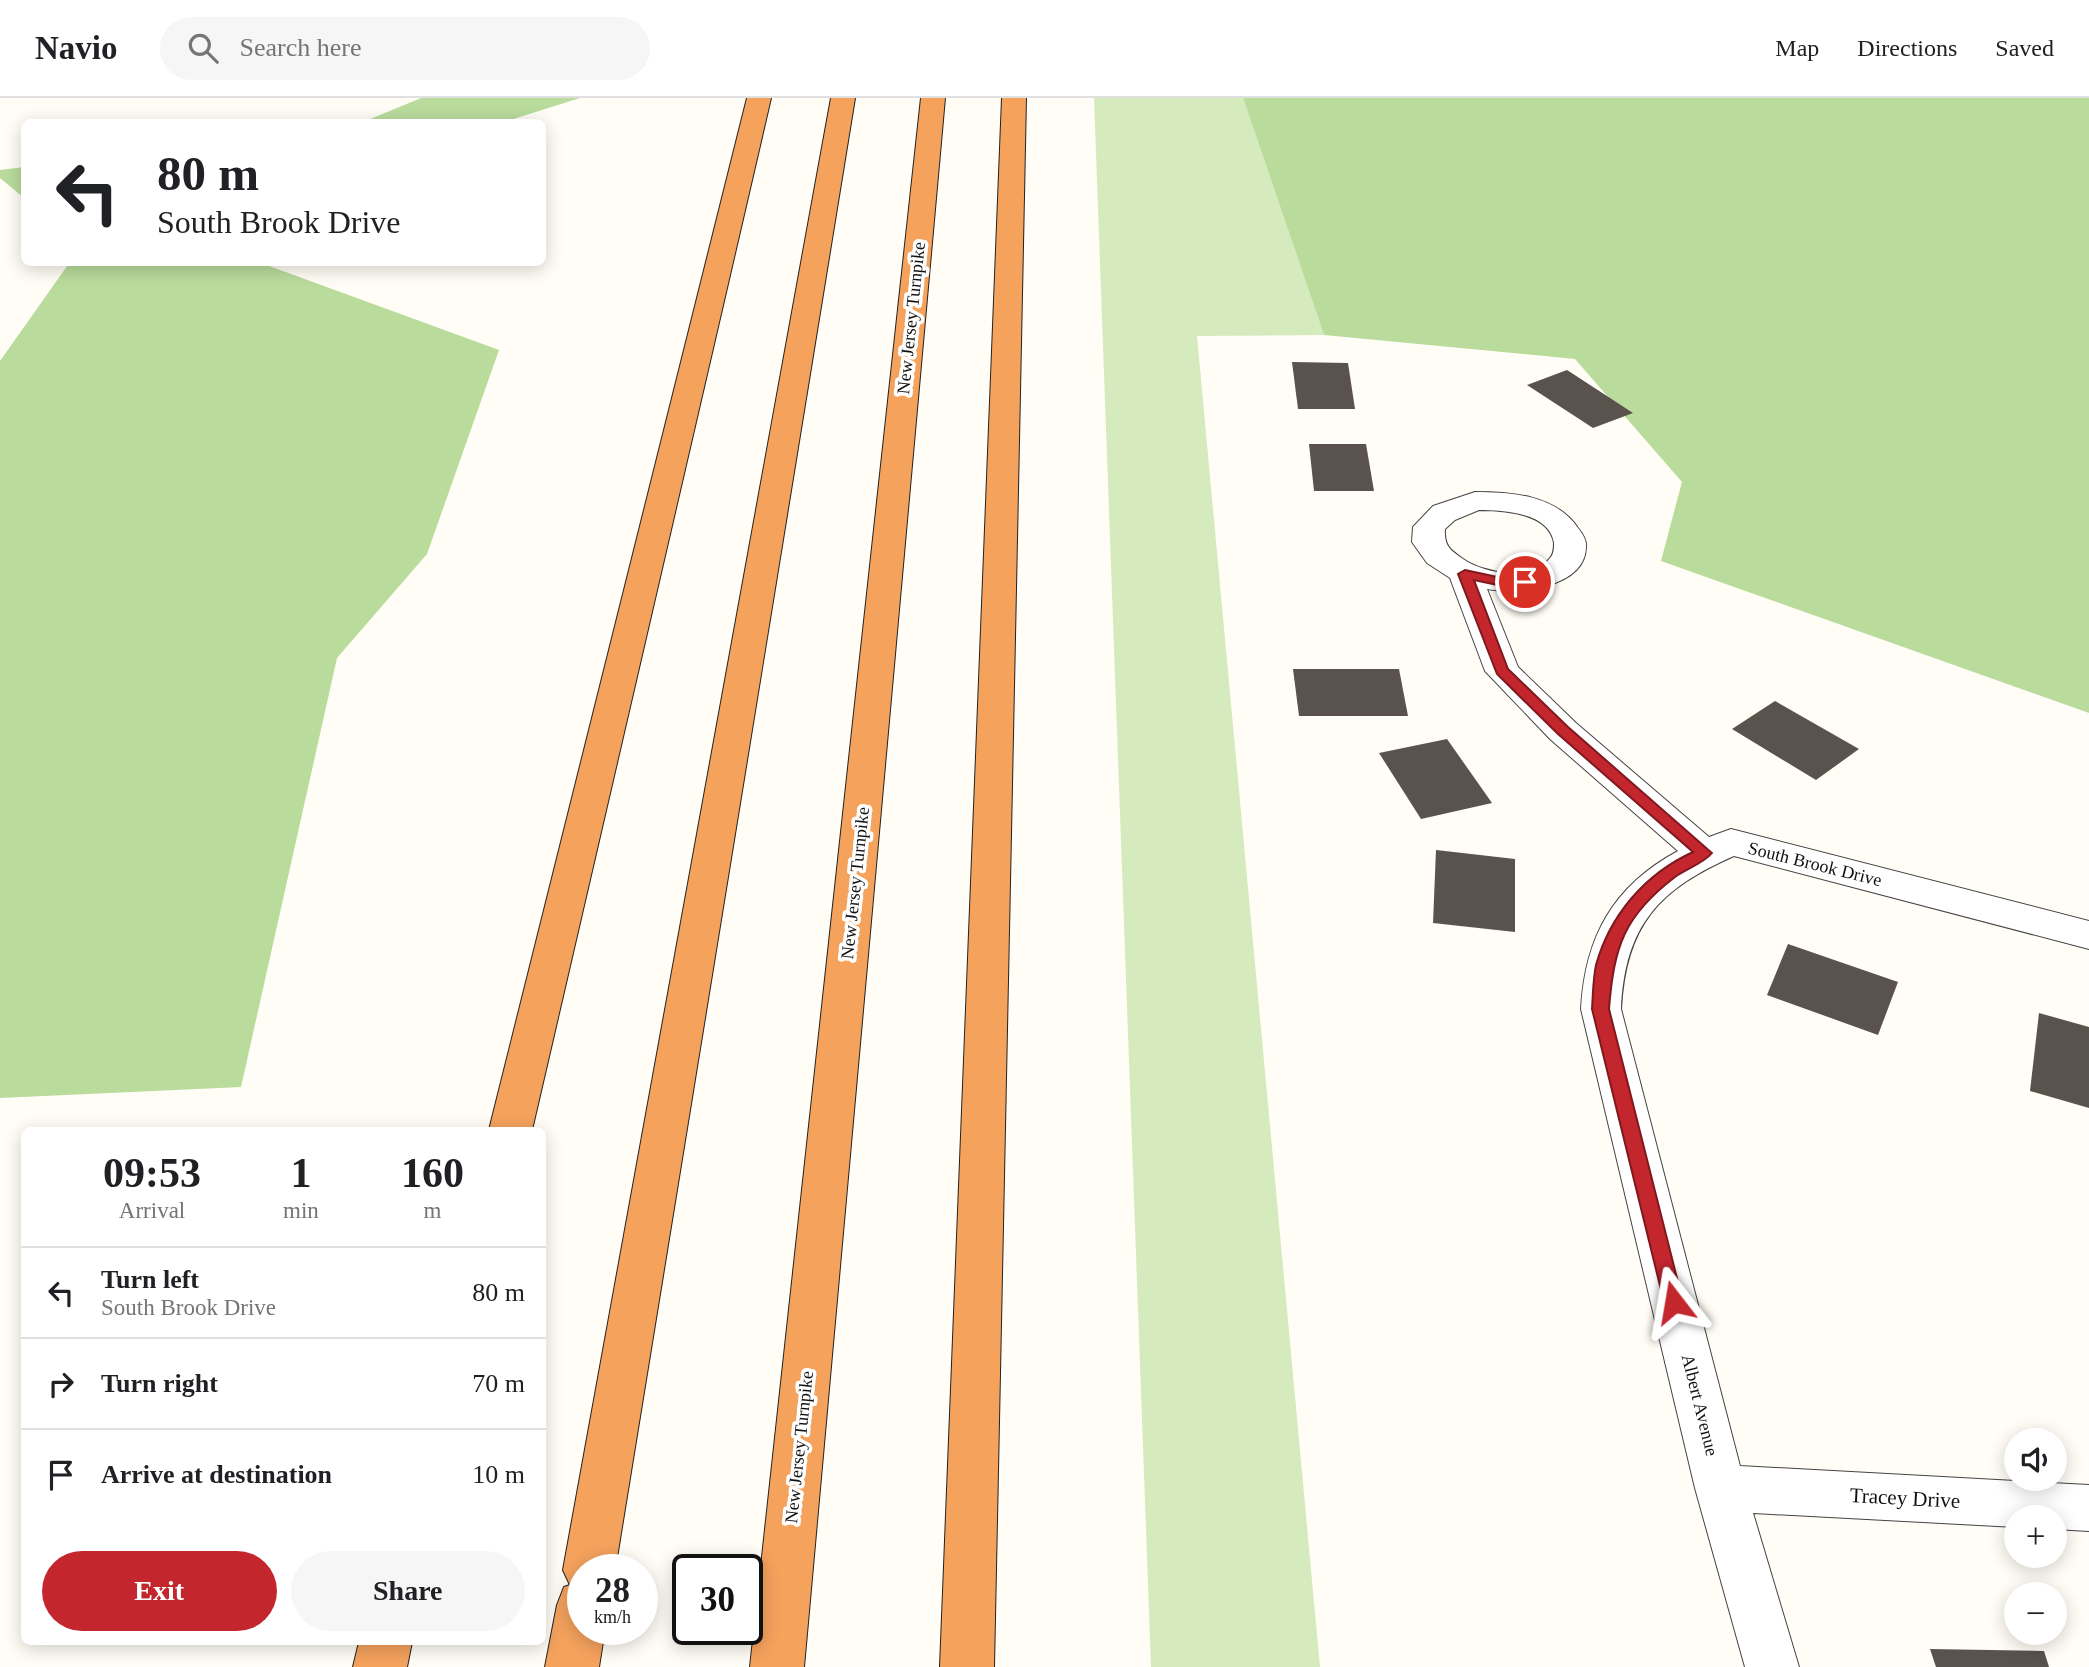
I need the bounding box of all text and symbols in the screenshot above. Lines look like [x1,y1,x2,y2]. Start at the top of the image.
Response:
search box [160,17,650,80]
icon: search [184,29,222,67]
text: Navio [35,30,118,66]
text: Search here [240,33,361,62]
text: Map [1775,35,1819,61]
text: Directions [1857,35,1957,61]
text: Saved [1995,35,2054,61]
text: 80 m [157,146,259,201]
icon: left [42,147,133,238]
text: South Brook Drive [157,204,401,240]
street label: New Jersey Turnpike [893,241,929,395]
pin [1495,552,1555,612]
icon: arrive [1506,563,1544,601]
street label: New Jersey Turnpike [837,806,873,960]
street label: South Brook Drive [1746,838,1884,890]
text: 09:53 [103,1150,201,1196]
text: 1 [290,1150,311,1196]
text: 160 [401,1150,464,1196]
text: Arrival [119,1198,185,1223]
text: min [283,1198,319,1223]
text: m [423,1198,441,1223]
text: Turn left [101,1265,199,1294]
position arrow [1637,1265,1711,1339]
icon: left [42,1274,80,1312]
text: 80 m [472,1278,525,1307]
text: South Brook Drive [101,1295,276,1320]
street label: Albert Avenue [1678,1352,1722,1458]
icon: right [42,1365,80,1403]
text: Turn right [101,1369,218,1398]
text: 70 m [472,1369,525,1398]
street label: New Jersey Turnpike [781,1370,817,1524]
map controls [2004,1428,2067,1645]
button: sound [2004,1428,2067,1491]
icon: arrive [42,1456,80,1494]
text: Arrive at destination [101,1460,332,1489]
text: 10 m [472,1460,525,1489]
street label: Tracey Drive [1849,1483,1961,1513]
button: + [2004,1505,2067,1568]
button: Exit [42,1551,277,1631]
button: Share [291,1551,525,1631]
speed limit sign: 30 [672,1554,763,1645]
text: 28 [595,1571,630,1610]
button: − [2004,1582,2067,1645]
text: km/h [594,1607,631,1627]

